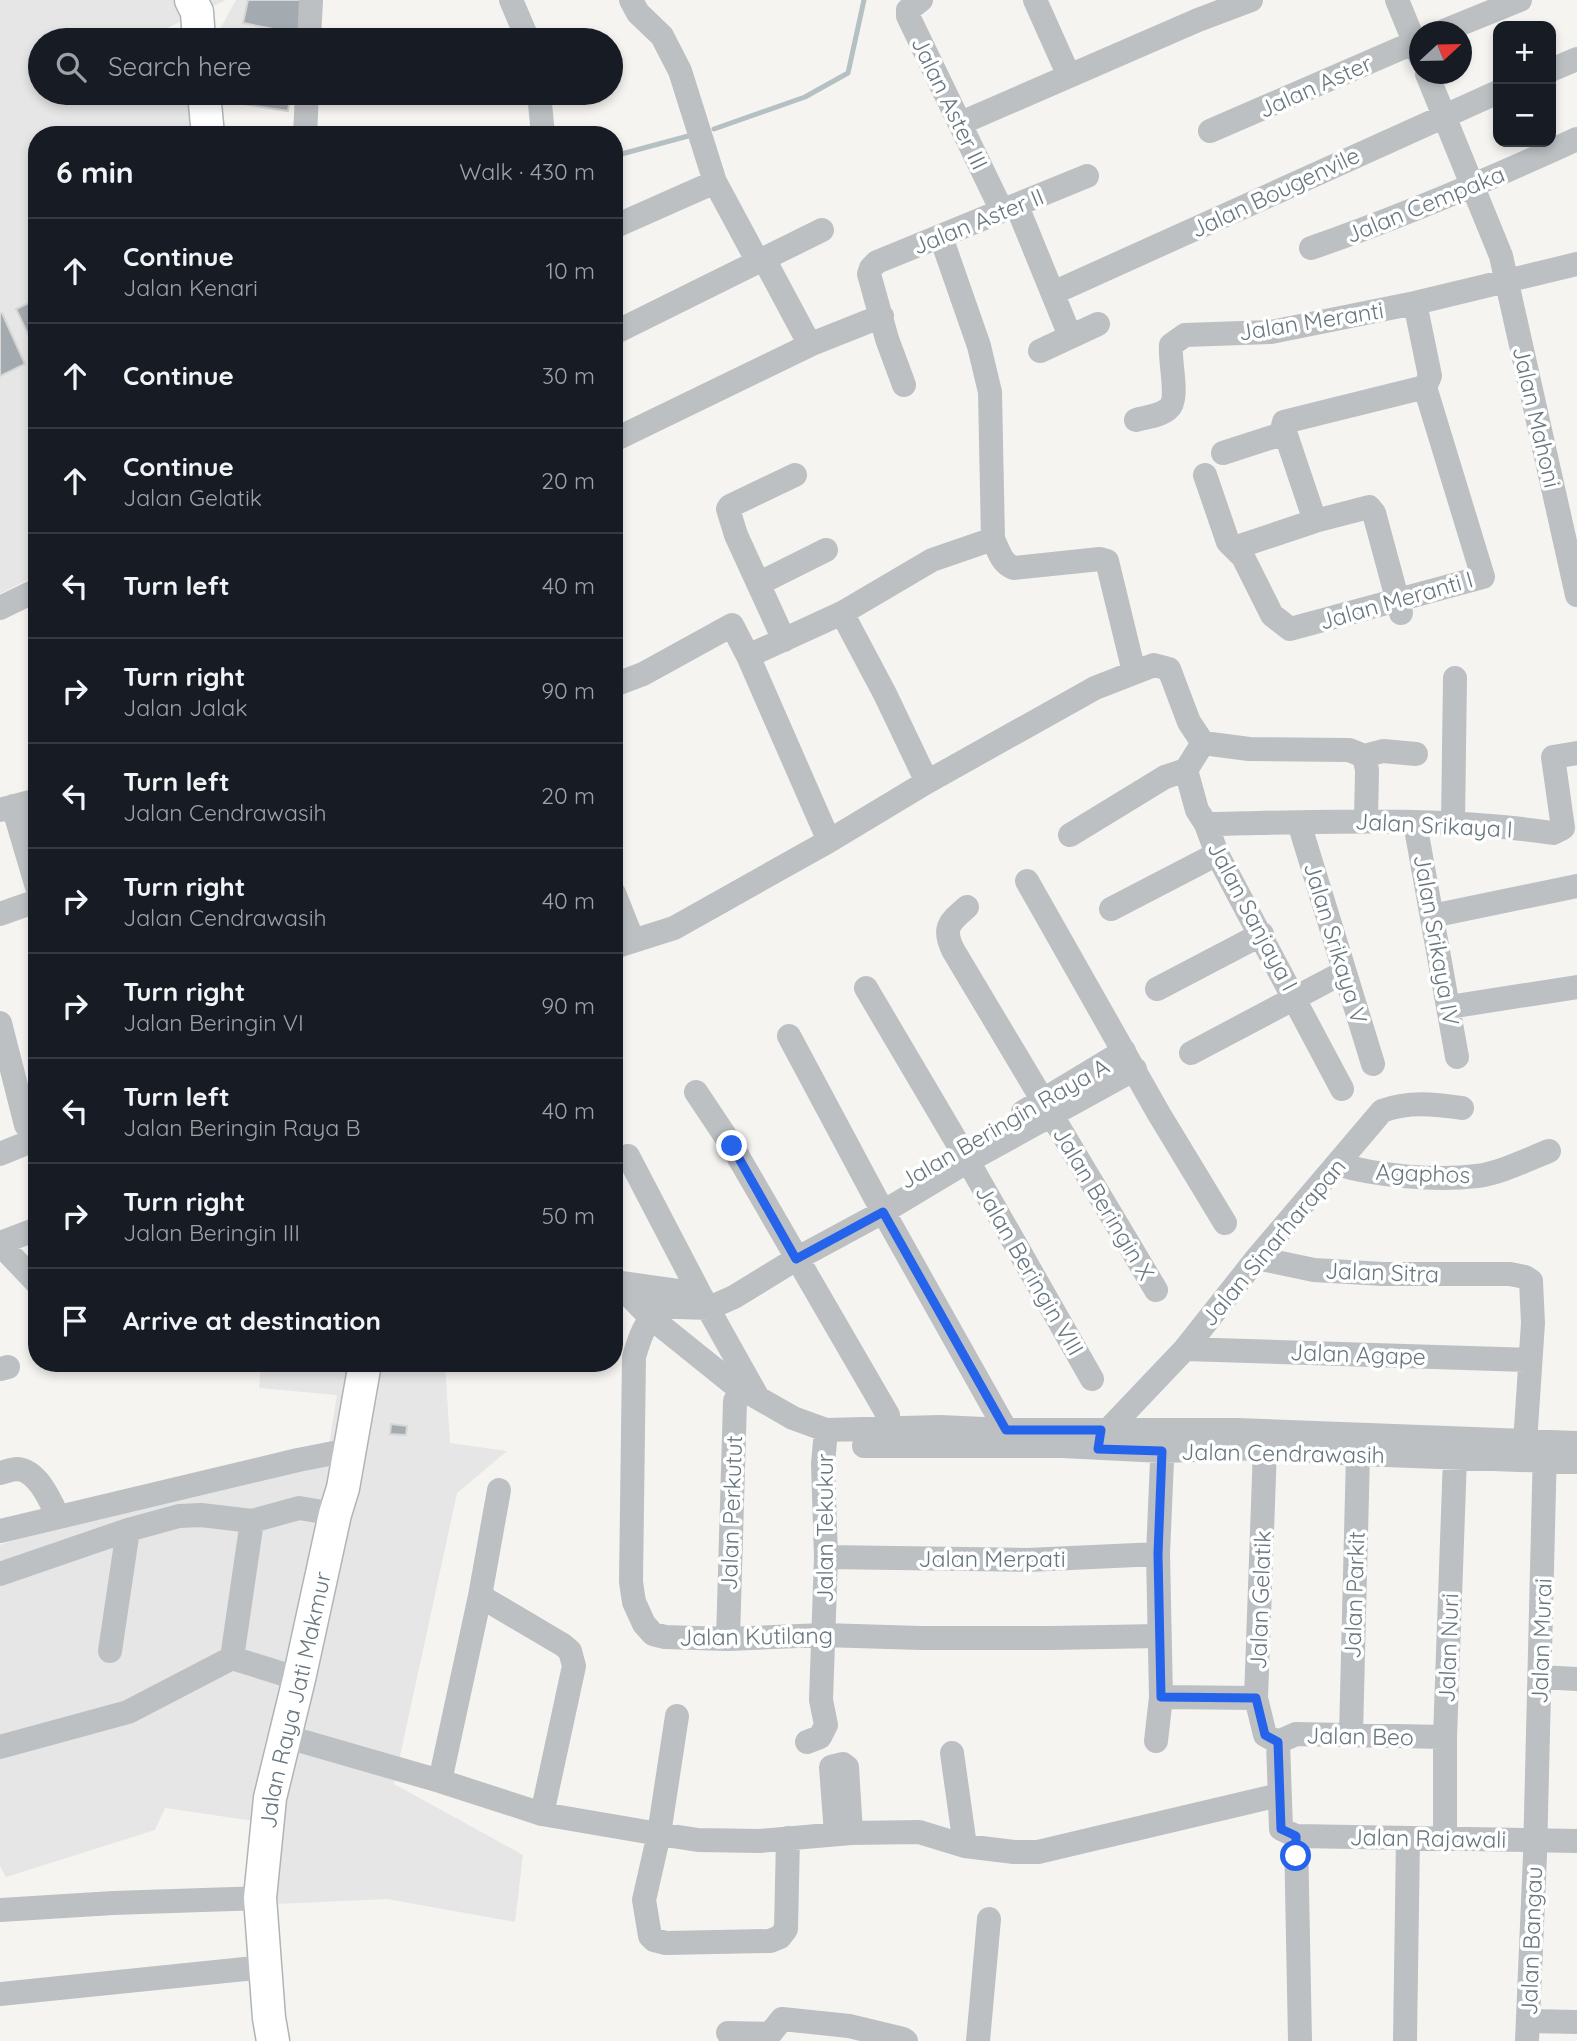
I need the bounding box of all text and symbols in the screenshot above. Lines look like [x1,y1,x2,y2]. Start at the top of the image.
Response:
north arrow [1409,21,1472,84]
map controls [1493,21,1556,147]
button: + [1493,21,1556,84]
search box [28,28,623,105]
street label: Jalan Aster III [905,32,995,174]
icon: search [52,48,90,86]
street label: Jalan Aster [1254,48,1376,124]
text: Search here [108,50,252,83]
button: − [1493,84,1556,147]
street label: Jalan Bougenvile [1186,140,1364,244]
text: 6 min [56,153,134,191]
text: Walk · 430 m [459,157,595,186]
street label: Jalan Cempaka [1341,159,1509,249]
street label: Jalan Aster II [908,182,1048,260]
text: Continue [123,240,234,273]
icon: ahead [56,252,94,290]
text: 10 m [546,256,595,285]
text: Jalan Kenari [123,273,258,302]
street label: Jalan Meranti [1236,295,1386,347]
street label: Jalan Mahoni [1507,344,1567,490]
icon: ahead [56,357,94,395]
text: Continue [123,359,234,392]
text: 30 m [542,361,595,390]
text: Continue [123,450,234,483]
icon: ahead [56,462,94,500]
text: 20 m [541,466,595,495]
text: Jalan Gelatik [123,483,262,512]
street label: Jalan Meranti I [1316,564,1476,636]
icon: left [56,567,94,605]
text: Turn left [123,569,230,602]
text: 40 m [542,571,595,600]
text: Turn right [123,660,245,693]
icon: right [56,672,94,710]
text: 90 m [541,676,595,705]
text: Jalan Jalak [123,693,248,722]
text: Turn left [123,765,230,798]
icon: left [56,777,94,815]
text: 20 m [541,781,595,810]
text: Jalan Cendrawasih [123,798,327,827]
street label: Jalan Srikaya I [1354,806,1514,844]
street label: Jalan Sanjaya I [1201,836,1305,996]
street label: Jalan Srikaya IV [1408,852,1466,1028]
street label: Jalan Srikaya V [1298,859,1374,1027]
text: Turn right [123,870,245,903]
icon: right [56,882,94,920]
text: 40 m [542,886,595,915]
text: Jalan Cendrawasih [123,903,327,932]
text: Turn right [123,975,245,1008]
icon: right [56,987,94,1025]
text: 90 m [541,991,595,1020]
text: Jalan Beringin VI [123,1008,304,1037]
street label: Jalan Beringin Raya A [894,1051,1114,1195]
text: Turn left [123,1080,230,1113]
icon: left [56,1092,94,1130]
text: 40 m [542,1096,595,1125]
text: Jalan Beringin Raya B [123,1113,360,1142]
street label: Jalan Beringin X [1047,1121,1161,1285]
route end [716,1130,747,1161]
street label: Jalan Sinarharapan [1194,1152,1352,1332]
street label: Agaphos [1375,1157,1471,1189]
street label: Jalan Beringin VIII [969,1179,1091,1361]
text: Turn right [123,1185,245,1218]
icon: right [56,1197,94,1235]
text: 50 m [542,1201,595,1230]
text: Jalan Beringin III [123,1218,300,1247]
street label: Jalan Sitra [1324,1256,1440,1288]
icon: arrive [56,1302,94,1340]
text: Arrive at destination [123,1304,381,1337]
street label: Jalan Agape [1290,1337,1426,1371]
street label: Jalan Perkutut [714,1435,748,1591]
street label: Jalan Cendrawasih [1181,1437,1385,1469]
street label: Jalan Tekukur [810,1453,839,1603]
street label: Jalan Gelatik [1243,1530,1277,1670]
street label: Jalan Parkit [1337,1531,1371,1659]
street label: Jalan Merpati [918,1544,1066,1573]
street label: Jalan Raya Jati Makmur [253,1568,337,1830]
street label: Jalan Murai [1524,1578,1558,1704]
street label: Jalan Nuri [1432,1593,1464,1703]
street label: Jalan Kutilang [679,1620,833,1652]
street label: Jalan Beo [1306,1721,1414,1751]
street label: Jalan Rajawali [1349,1822,1507,1854]
route start [1280,1840,1311,1871]
street label: Jalan Bangau [1514,1866,1548,2016]

